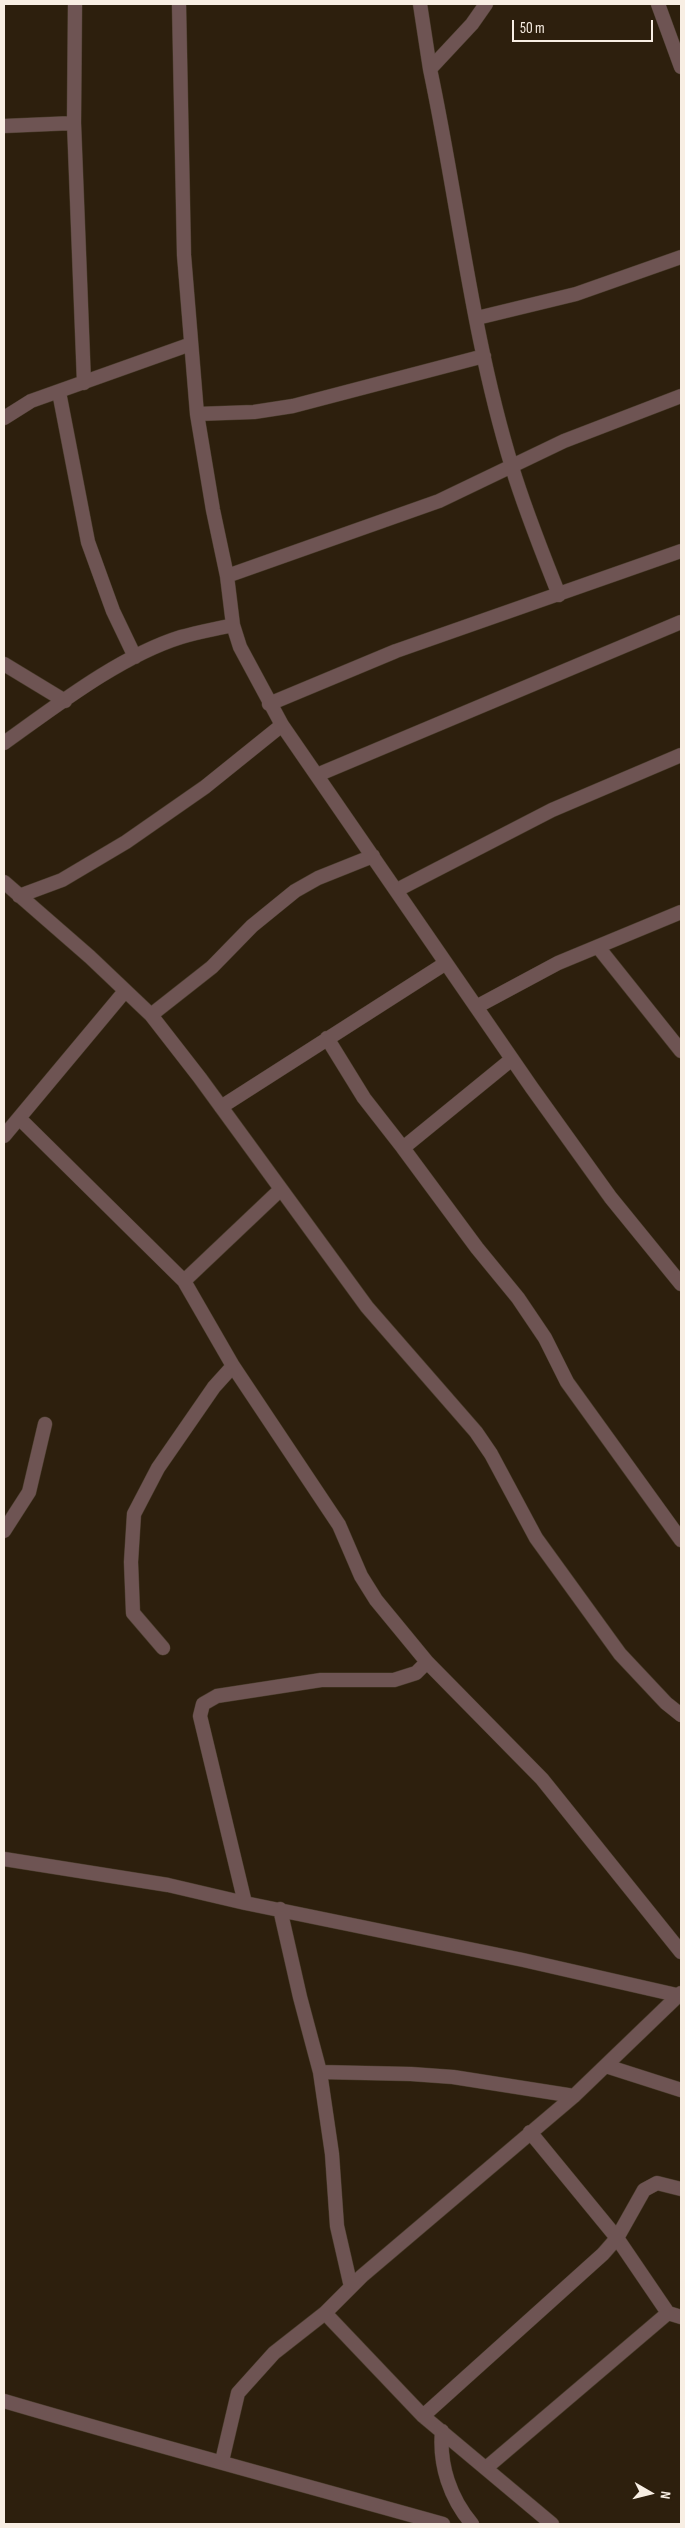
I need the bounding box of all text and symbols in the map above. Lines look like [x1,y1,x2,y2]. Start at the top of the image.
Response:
scale bar [515,10,656,42]
text: 50 m [520,19,545,38]
north arrow [625,2468,675,2518]
text: N [656,2490,674,2500]

